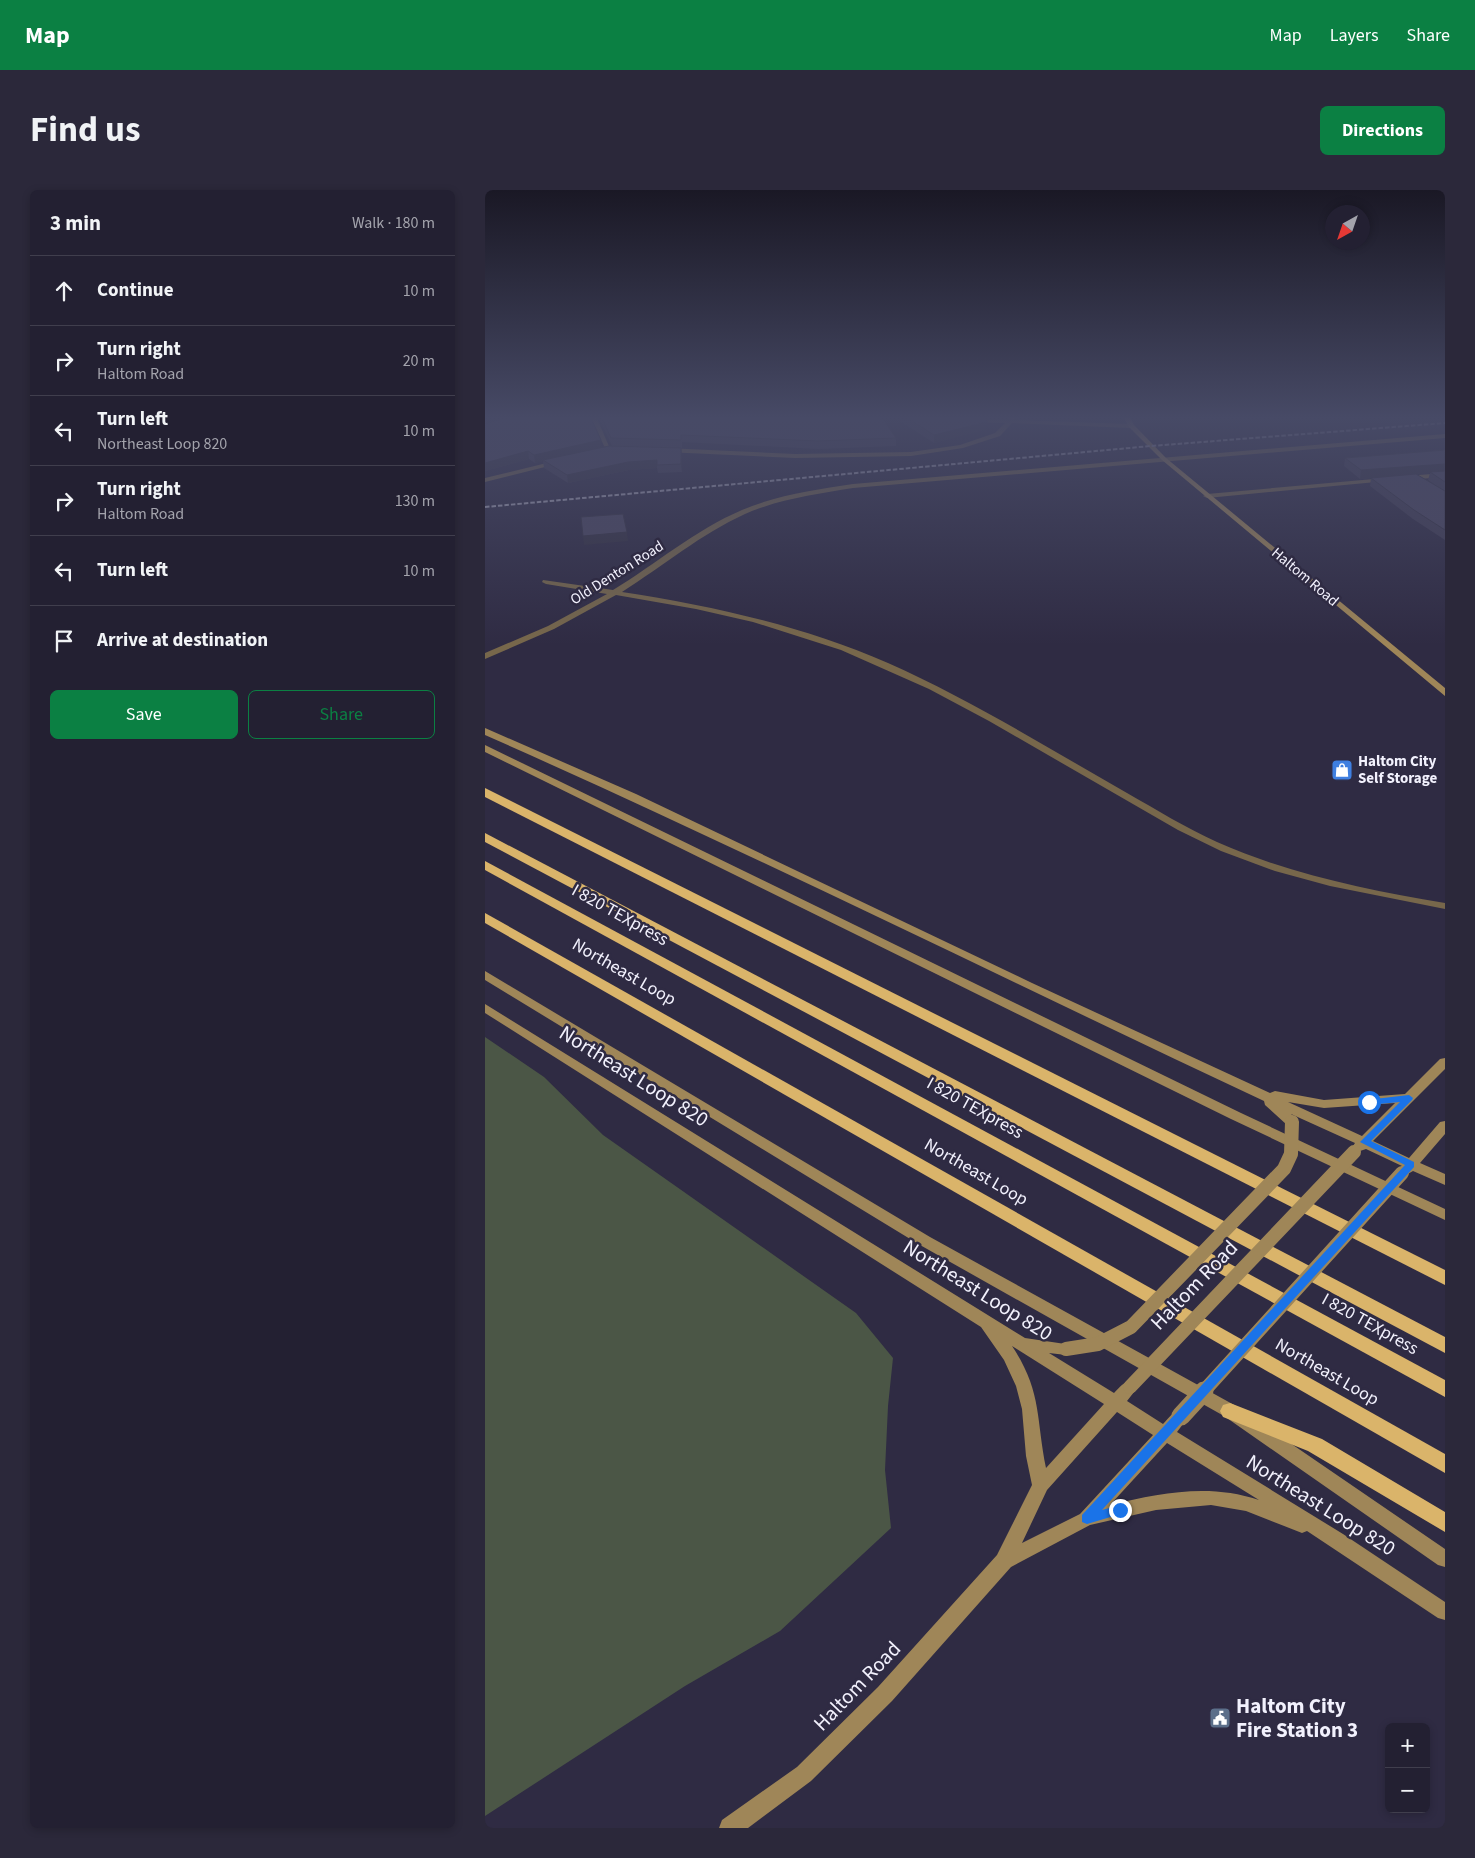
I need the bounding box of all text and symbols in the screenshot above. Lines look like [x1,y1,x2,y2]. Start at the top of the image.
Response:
text: Map [25,18,70,53]
text: Map [1270,23,1302,48]
text: Layers [1330,23,1379,48]
text: Share [1407,23,1450,48]
text: Find us [30,105,140,155]
button: Directions [1320,106,1445,155]
north arrow [1325,205,1370,250]
text: 3 min [50,208,101,238]
text: Walk · 180 m [352,212,435,234]
icon: ahead [50,277,78,305]
text: Continue [97,277,174,304]
text: 10 m [403,280,435,302]
text: Turn right [97,336,181,363]
icon: right [50,347,78,375]
text: 20 m [403,350,435,372]
text: Haltom Road [97,363,184,385]
text: Turn left [97,406,168,433]
icon: left [50,417,78,445]
text: 10 m [403,420,435,442]
text: Northeast Loop 820 [97,433,227,455]
text: Turn right [97,476,181,503]
icon: right [50,487,78,515]
text: 130 m [395,490,435,512]
text: Haltom Road [97,503,184,525]
street label: Old Denton Road [566,536,668,610]
street label: Haltom Road [1267,543,1343,611]
icon: left [50,557,78,585]
text: Turn left [97,557,168,584]
text: 10 m [403,560,435,582]
icon: arrive [50,627,78,655]
text: Arrive at destination [97,627,268,654]
button: Save [50,690,238,739]
button: Share [248,690,435,739]
place label: Haltom City Self Storage [1358,751,1437,789]
shop icon: Haltom City Self Storage [1330,758,1354,782]
street label: I 820 TEXpress [567,878,673,952]
street label: Northeast Loop [567,932,681,1012]
street label: Northeast Loop 820 [554,1018,714,1134]
street label: I 820 TEXpress [922,1071,1028,1145]
route start [1358,1091,1381,1114]
street label: Northeast Loop [919,1132,1033,1212]
street label: Northeast Loop 820 [898,1232,1058,1348]
street label: Haltom Road [1143,1233,1245,1337]
street label: I 820 TEXpress [1317,1287,1423,1361]
street label: Northeast Loop [1270,1332,1384,1412]
street label: Northeast Loop 820 [1241,1447,1401,1563]
route end [1109,1499,1132,1522]
street label: Haltom Road [806,1634,908,1738]
place label: Haltom City Fire Station 3 [1236,1691,1358,1745]
public building icon: Haltom City Fire Station 3 [1208,1706,1232,1730]
map controls [1385,1723,1430,1813]
button: + [1385,1723,1430,1768]
button: − [1385,1768,1430,1813]

